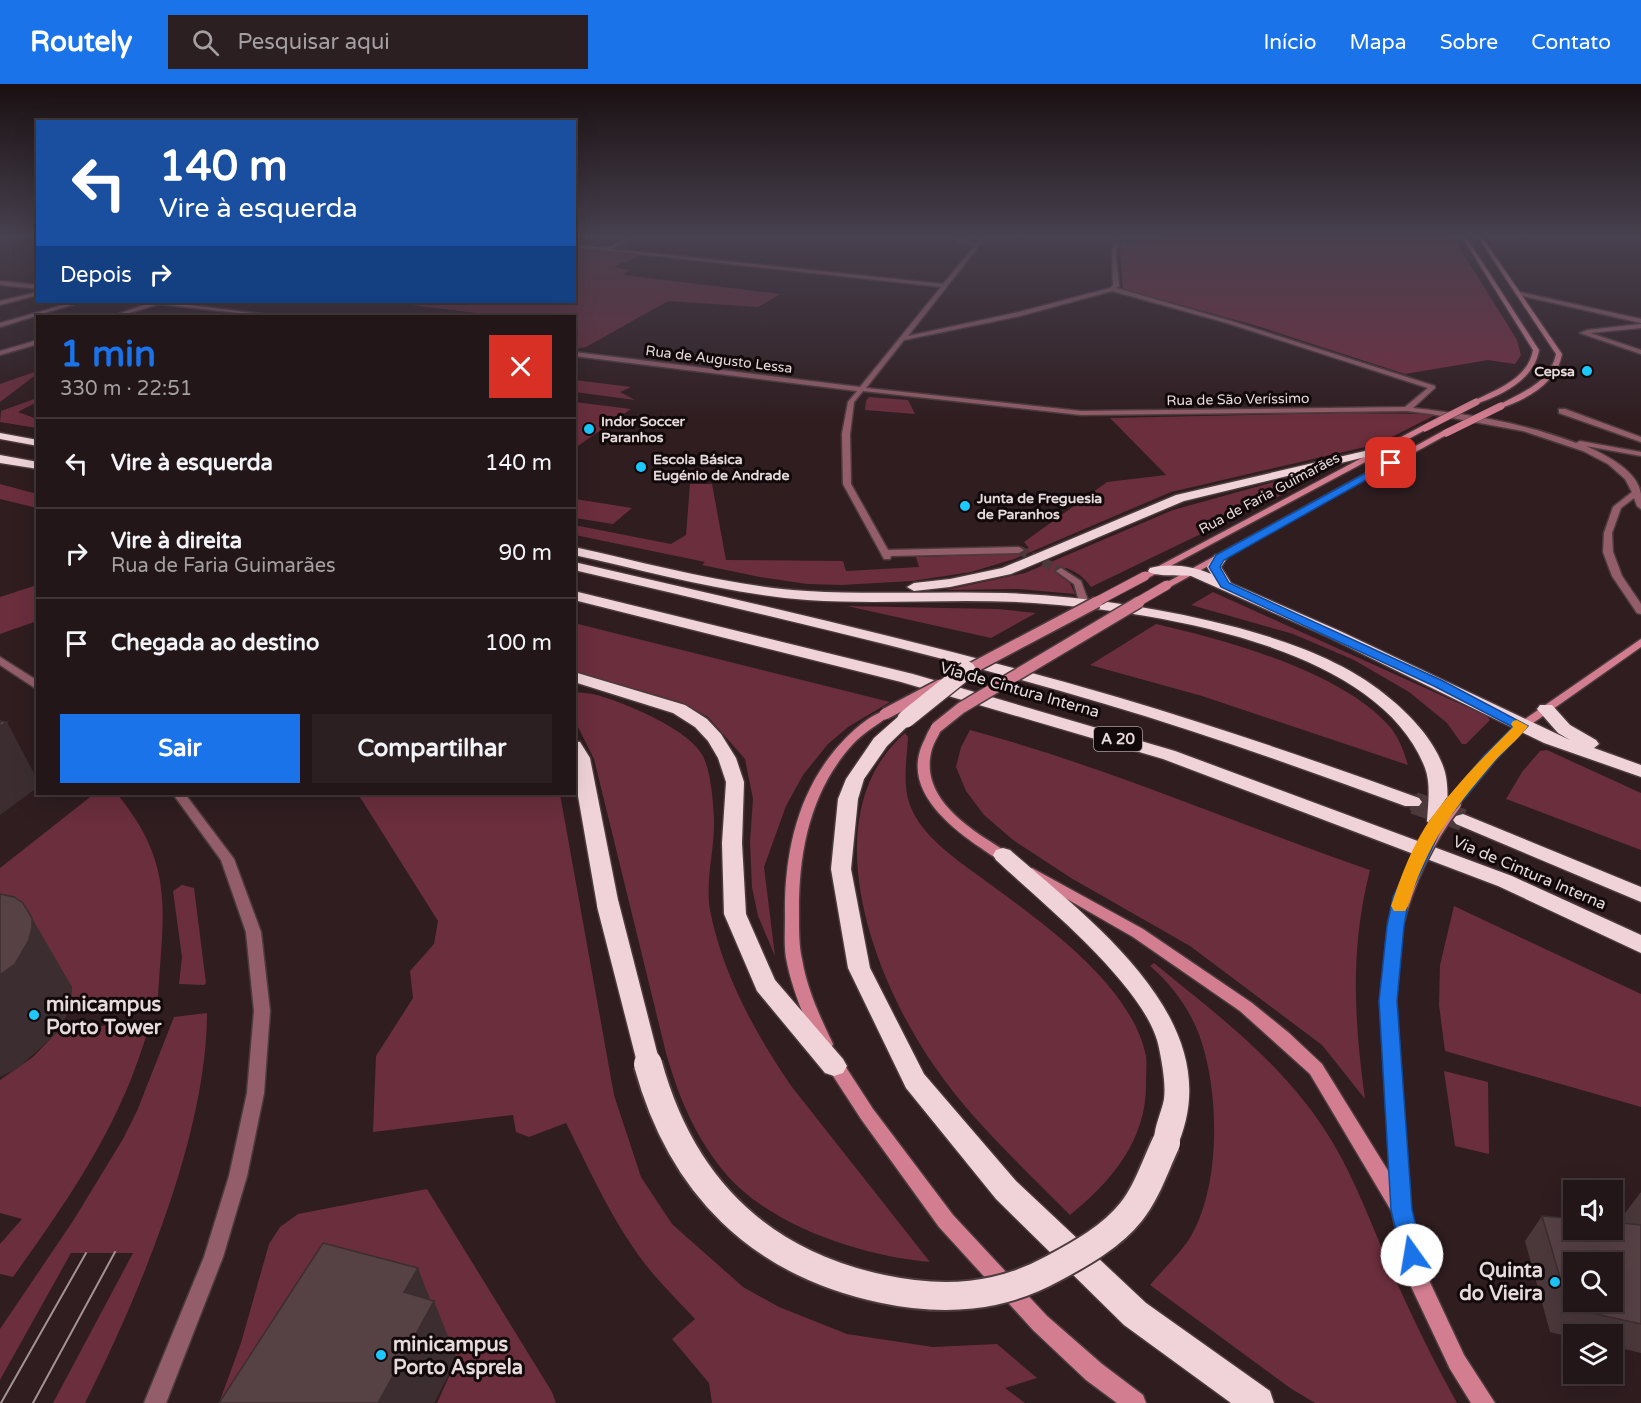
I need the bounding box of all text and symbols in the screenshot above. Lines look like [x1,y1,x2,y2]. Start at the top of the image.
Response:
search box [168,15,588,69]
text: Routely [30,25,132,59]
icon: search [189,26,222,59]
text: Pesquisar aqui [237,29,390,55]
text: Início [1264,30,1316,55]
text: Mapa [1349,30,1407,55]
text: Sobre [1440,30,1498,55]
text: Contato [1531,30,1611,55]
text: 140 m [159,141,288,192]
icon: left [60,144,138,222]
text: Vire à esquerda [159,192,358,225]
icon: right [144,258,177,291]
text: Depois [60,262,132,288]
text: 1 min [60,333,156,376]
button: close [489,335,552,398]
street label: Rua de Augusto Lessa [645,342,793,377]
place label: Cepsa [1534,363,1575,380]
marker: Cepsa [1580,364,1594,378]
text: 330 m · 22:51 [60,377,192,401]
street label: Rua de São Veríssimo [1166,390,1310,409]
place label: Indor Soccer Paranhos [601,413,686,446]
marker: Indor Soccer Paranhos [582,422,596,436]
pin [1365,437,1416,488]
icon: arrive [1374,446,1407,479]
icon: left [60,447,93,480]
street label: Rua de Faria Guimarães [1196,449,1343,538]
text: Vire à esquerda [111,450,273,476]
text: 140 m [485,450,552,476]
place label: Escola Básica Eugénio de Andrade [653,451,789,484]
marker: Escola Básica Eugénio de Andrade [634,460,648,474]
place label: Junta de Freguesia de Paranhos [976,490,1102,523]
marker: Junta de Freguesia de Paranhos [958,499,972,513]
text: Vire à direita [111,528,242,554]
icon: right [60,537,93,570]
text: 90 m [498,540,552,566]
text: Rua de Faria Guimarães [111,554,336,578]
icon: arrive [60,627,93,660]
text: Chegada ao destino [111,630,319,656]
text: 100 m [485,630,552,656]
street label: Via de Cintura Interna [938,658,1102,722]
button: Sair [60,714,300,783]
button: Compartilhar [312,714,552,783]
road number: A 20 [1094,727,1142,751]
street label: Via de Cintura Interna [1450,831,1609,914]
place label: minicampus Porto Tower [46,993,162,1040]
marker: minicampus Porto Tower [27,1008,41,1022]
map controls [1563,1180,1623,1384]
button: sound [1563,1180,1623,1240]
position arrow [1380,1223,1444,1287]
button: search [1563,1252,1623,1312]
place label: Quinta do Vieira [1459,1259,1543,1306]
marker: Quinta do Vieira [1548,1275,1562,1289]
button: layers [1563,1324,1623,1384]
place label: minicampus Porto Asprela [393,1333,523,1380]
marker: minicampus Porto Asprela [374,1348,388,1362]

